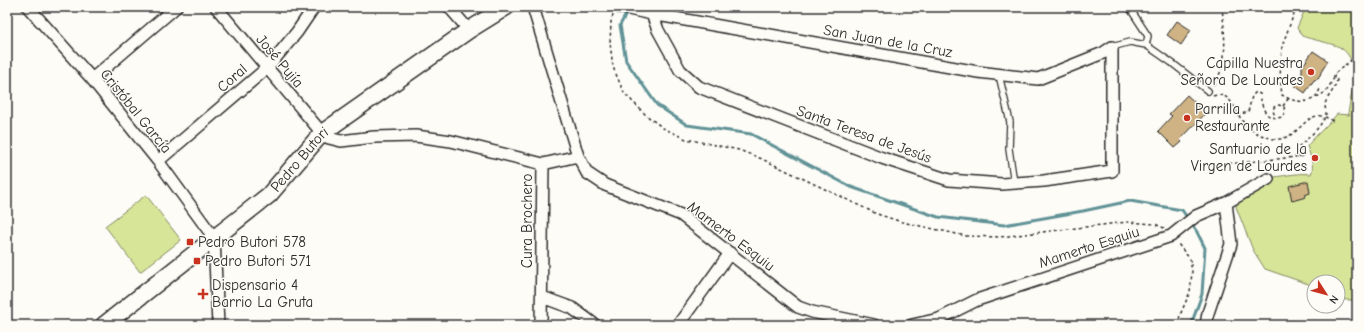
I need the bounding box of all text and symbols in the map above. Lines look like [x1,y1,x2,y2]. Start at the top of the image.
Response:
street label: San Juan de la Cruz [822,21,954,61]
street label: José Pujía [252,31,308,91]
place label: Capilla Nuestra Señora De Lourdes [1181,54,1303,89]
street label: Coral [213,60,251,96]
street label: Cristóbal García [97,65,175,157]
marker: Capilla Nuestra Señora De Lourdes [1306,67,1316,77]
place label: Parrilla Restaurante [1195,100,1270,135]
street label: Santa Teresa de Jesús [794,101,934,167]
marker: Parrilla Restaurante [1182,113,1192,123]
street label: Pedro Butori [267,123,332,196]
place label: Santuario de la Virgen de Lourdes [1191,140,1307,175]
marker: Santuario de la Virgen de Lourdes [1310,153,1320,163]
street label: Cura Brochero [518,174,536,268]
street label: Mamerto Esquiu [684,197,778,275]
street label: Mamerto Esquiu [1036,222,1142,272]
place label: Pedro Butori 578 [198,233,306,251]
marker: Pedro Butori 578 [185,237,195,247]
place label: Pedro Butori 571 [205,252,311,270]
marker: Pedro Butori 571 [192,256,202,266]
north arrow [1306,274,1346,314]
place label: Dispensario 4 Barrio La Gruta [212,276,313,311]
marker: Dispensario 4 Barrio La Gruta [197,288,209,300]
text: N [1326,293,1341,306]

